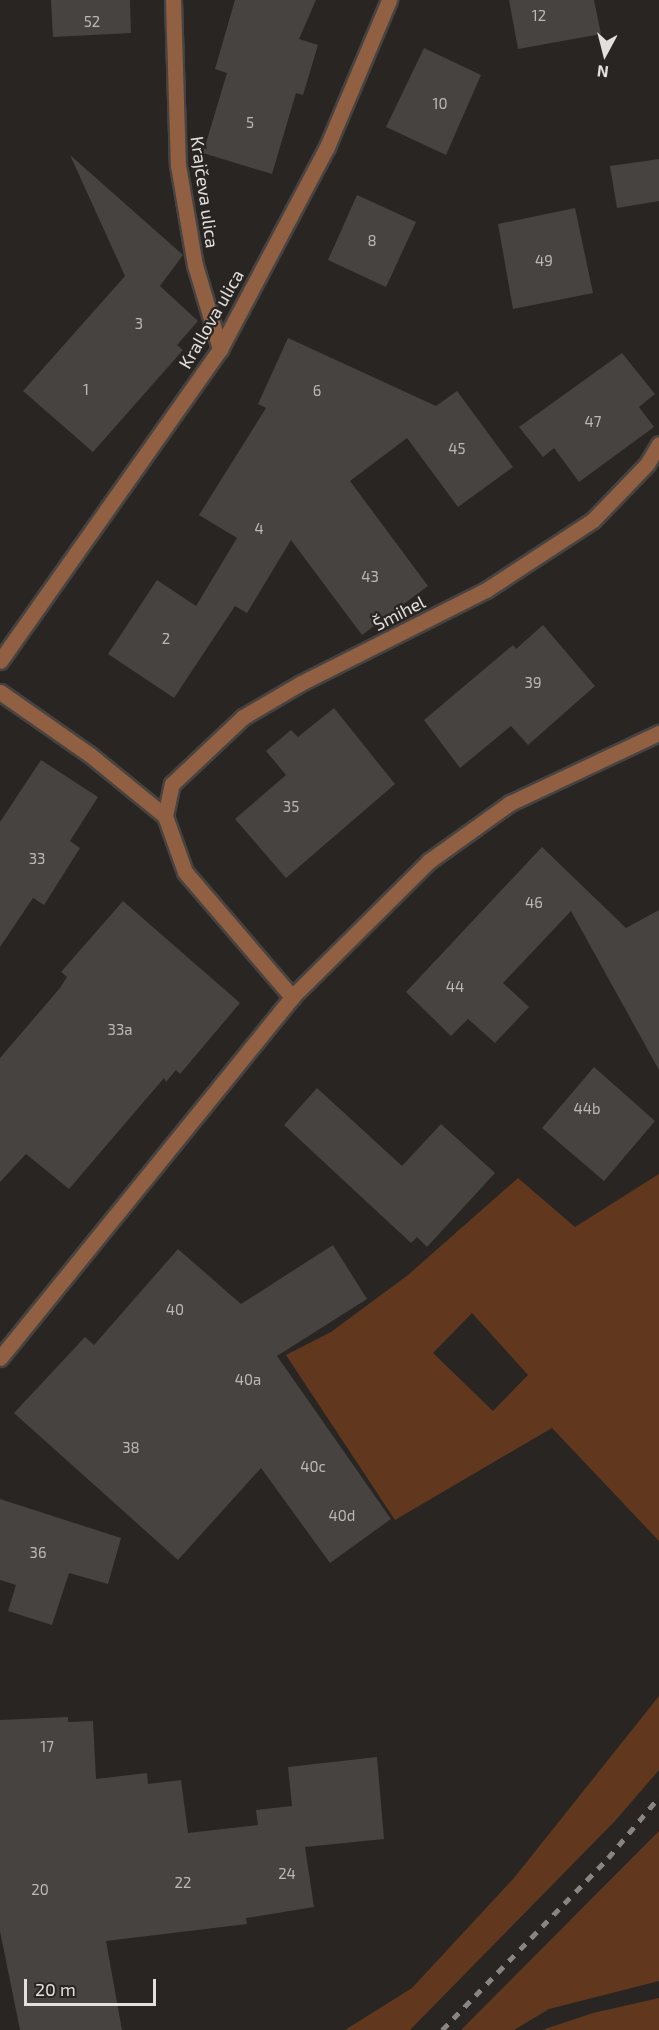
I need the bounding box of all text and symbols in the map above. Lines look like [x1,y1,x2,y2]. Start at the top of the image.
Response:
house number: 12 [532,7,546,25]
house number: 52 [84,13,100,31]
north arrow [575,24,635,84]
text: N [596,62,610,82]
house number: 10 [432,95,448,113]
house number: 5 [246,114,254,132]
street label: Krajčeva ulica [186,135,224,249]
house number: 8 [367,232,377,250]
house number: 49 [535,252,553,270]
street label: Krallova ulica [174,266,248,372]
house number: 3 [135,315,143,333]
house number: 1 [83,381,89,399]
house number: 6 [313,382,321,400]
house number: 47 [585,413,601,431]
house number: 45 [448,440,466,458]
house number: 4 [254,520,264,538]
house number: 43 [361,568,379,586]
street label: Šmihel [369,591,429,635]
house number: 2 [162,630,170,648]
house number: 39 [525,674,541,692]
house number: 35 [283,798,299,816]
house number: 33 [29,850,45,868]
house number: 46 [525,894,543,912]
house number: 44 [446,978,464,996]
house number: 33a [108,1021,132,1039]
house number: 44b [574,1100,600,1118]
house number: 40 [166,1301,184,1319]
house number: 40a [235,1371,261,1389]
house number: 38 [122,1439,140,1457]
house number: 40c [300,1458,326,1476]
house number: 40d [329,1507,355,1525]
house number: 36 [30,1544,46,1562]
house number: 17 [40,1738,54,1756]
house number: 24 [278,1865,296,1883]
house number: 22 [175,1874,191,1892]
house number: 20 [31,1881,49,1899]
scale bar [27,1967,159,2005]
text: 20 m [35,1978,76,2000]

